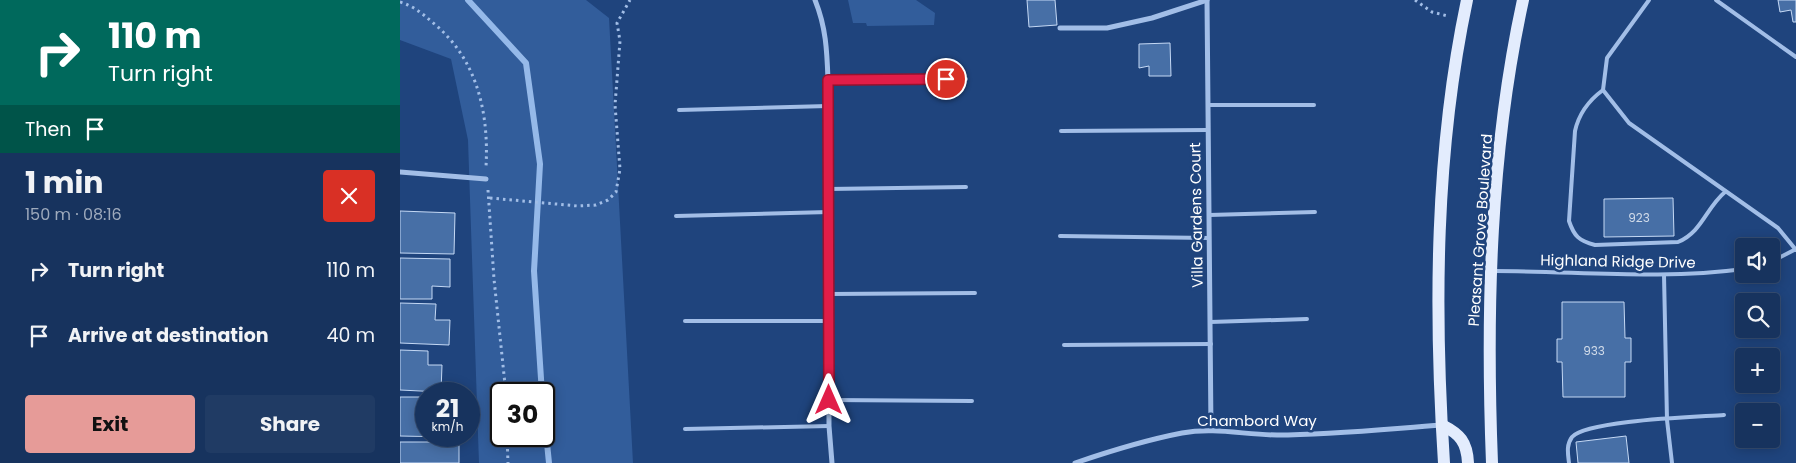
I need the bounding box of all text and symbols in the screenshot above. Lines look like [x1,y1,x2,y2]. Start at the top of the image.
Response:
text: 110 m [108,11,202,60]
icon: right [25,20,90,85]
text: Turn right [108,58,213,89]
pin [925,58,967,100]
icon: arrive [932,65,960,93]
icon: arrive [81,115,109,143]
text: Then [25,116,71,143]
street label: Pleasant Grove Boulevard [1463,133,1497,327]
street label: Villa Gardens Court [1184,142,1208,288]
text: 1 min [25,161,103,204]
button: close [323,170,375,222]
text: 150 m · 08:16 [25,203,122,226]
house number: 923 [1628,209,1650,226]
map controls [1735,238,1780,448]
button: sound [1735,238,1780,283]
street label: Highland Ridge Drive [1540,249,1696,273]
icon: right [25,257,53,285]
text: Turn right [68,257,164,284]
text: 110 m [326,257,375,284]
button: search [1735,293,1780,338]
icon: arrive [25,322,53,350]
text: Arrive at destination [68,322,269,349]
text: 40 m [326,322,375,349]
house number: 933 [1583,342,1605,359]
button: + [1735,348,1780,393]
position arrow [802,373,854,425]
speed limit sign: 30 [490,382,555,447]
text: 21 [436,391,459,426]
button: Exit [25,395,195,453]
button: Share [205,395,375,453]
button: − [1735,403,1780,448]
street label: Chambord Way [1197,410,1317,431]
text: km/h [432,418,463,435]

